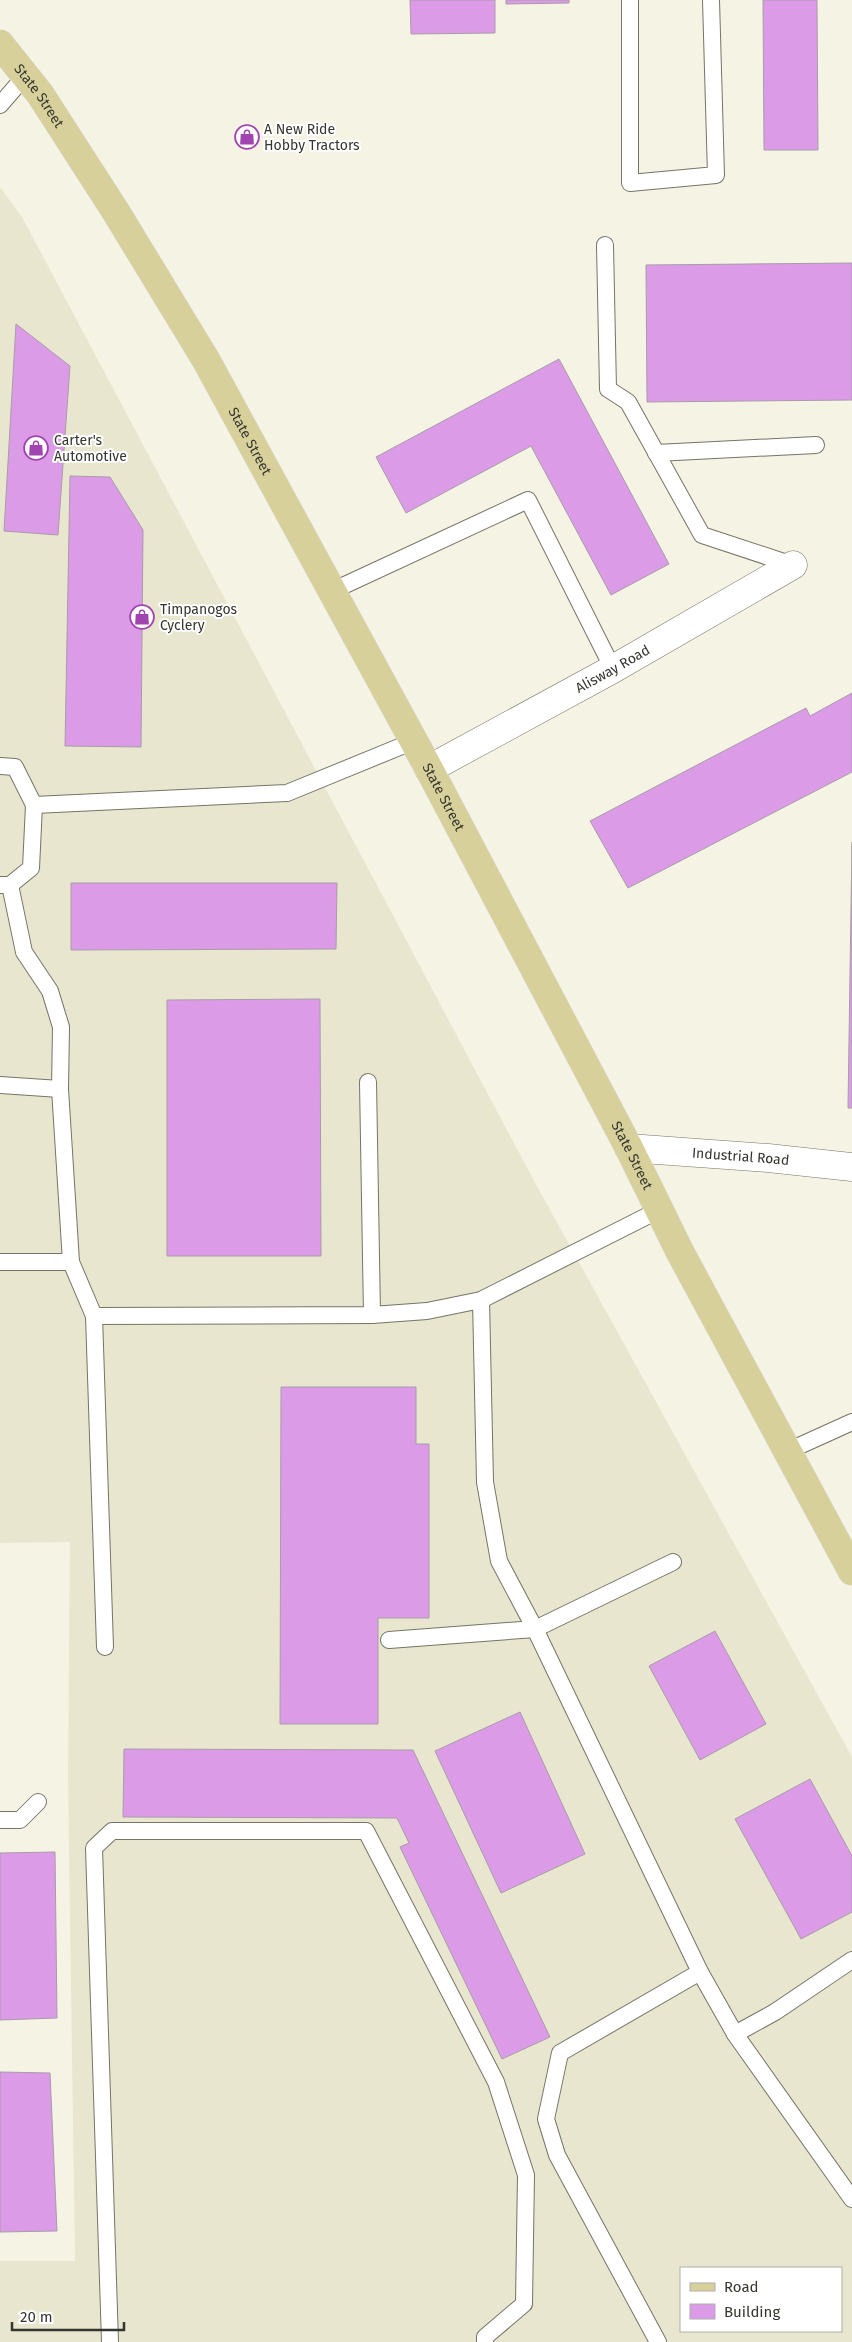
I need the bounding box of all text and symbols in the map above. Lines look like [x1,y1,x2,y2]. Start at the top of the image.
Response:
street label: State Street [11,60,68,132]
place label: A New Ride Hobby Tractors [264,121,360,154]
shop icon: A New Ride Hobby Tractors [234,124,260,150]
street label: State Street [225,404,276,479]
place label: Carter's Automotive [54,432,127,465]
shop icon: Carter's Automotive [23,435,49,461]
place label: Timpanogos Cyclery [160,601,238,634]
shop icon: Timpanogos Cyclery [129,604,155,630]
street label: Alisway Road [572,641,653,696]
street label: State Street [419,760,469,835]
street label: State Street [608,1118,657,1193]
street label: Industrial Road [691,1144,790,1169]
legend [680,2267,842,2332]
text: Road [724,2278,759,2296]
scale bar [12,2300,125,2332]
text: Building [724,2303,780,2321]
text: 20 m [20,2308,53,2326]

